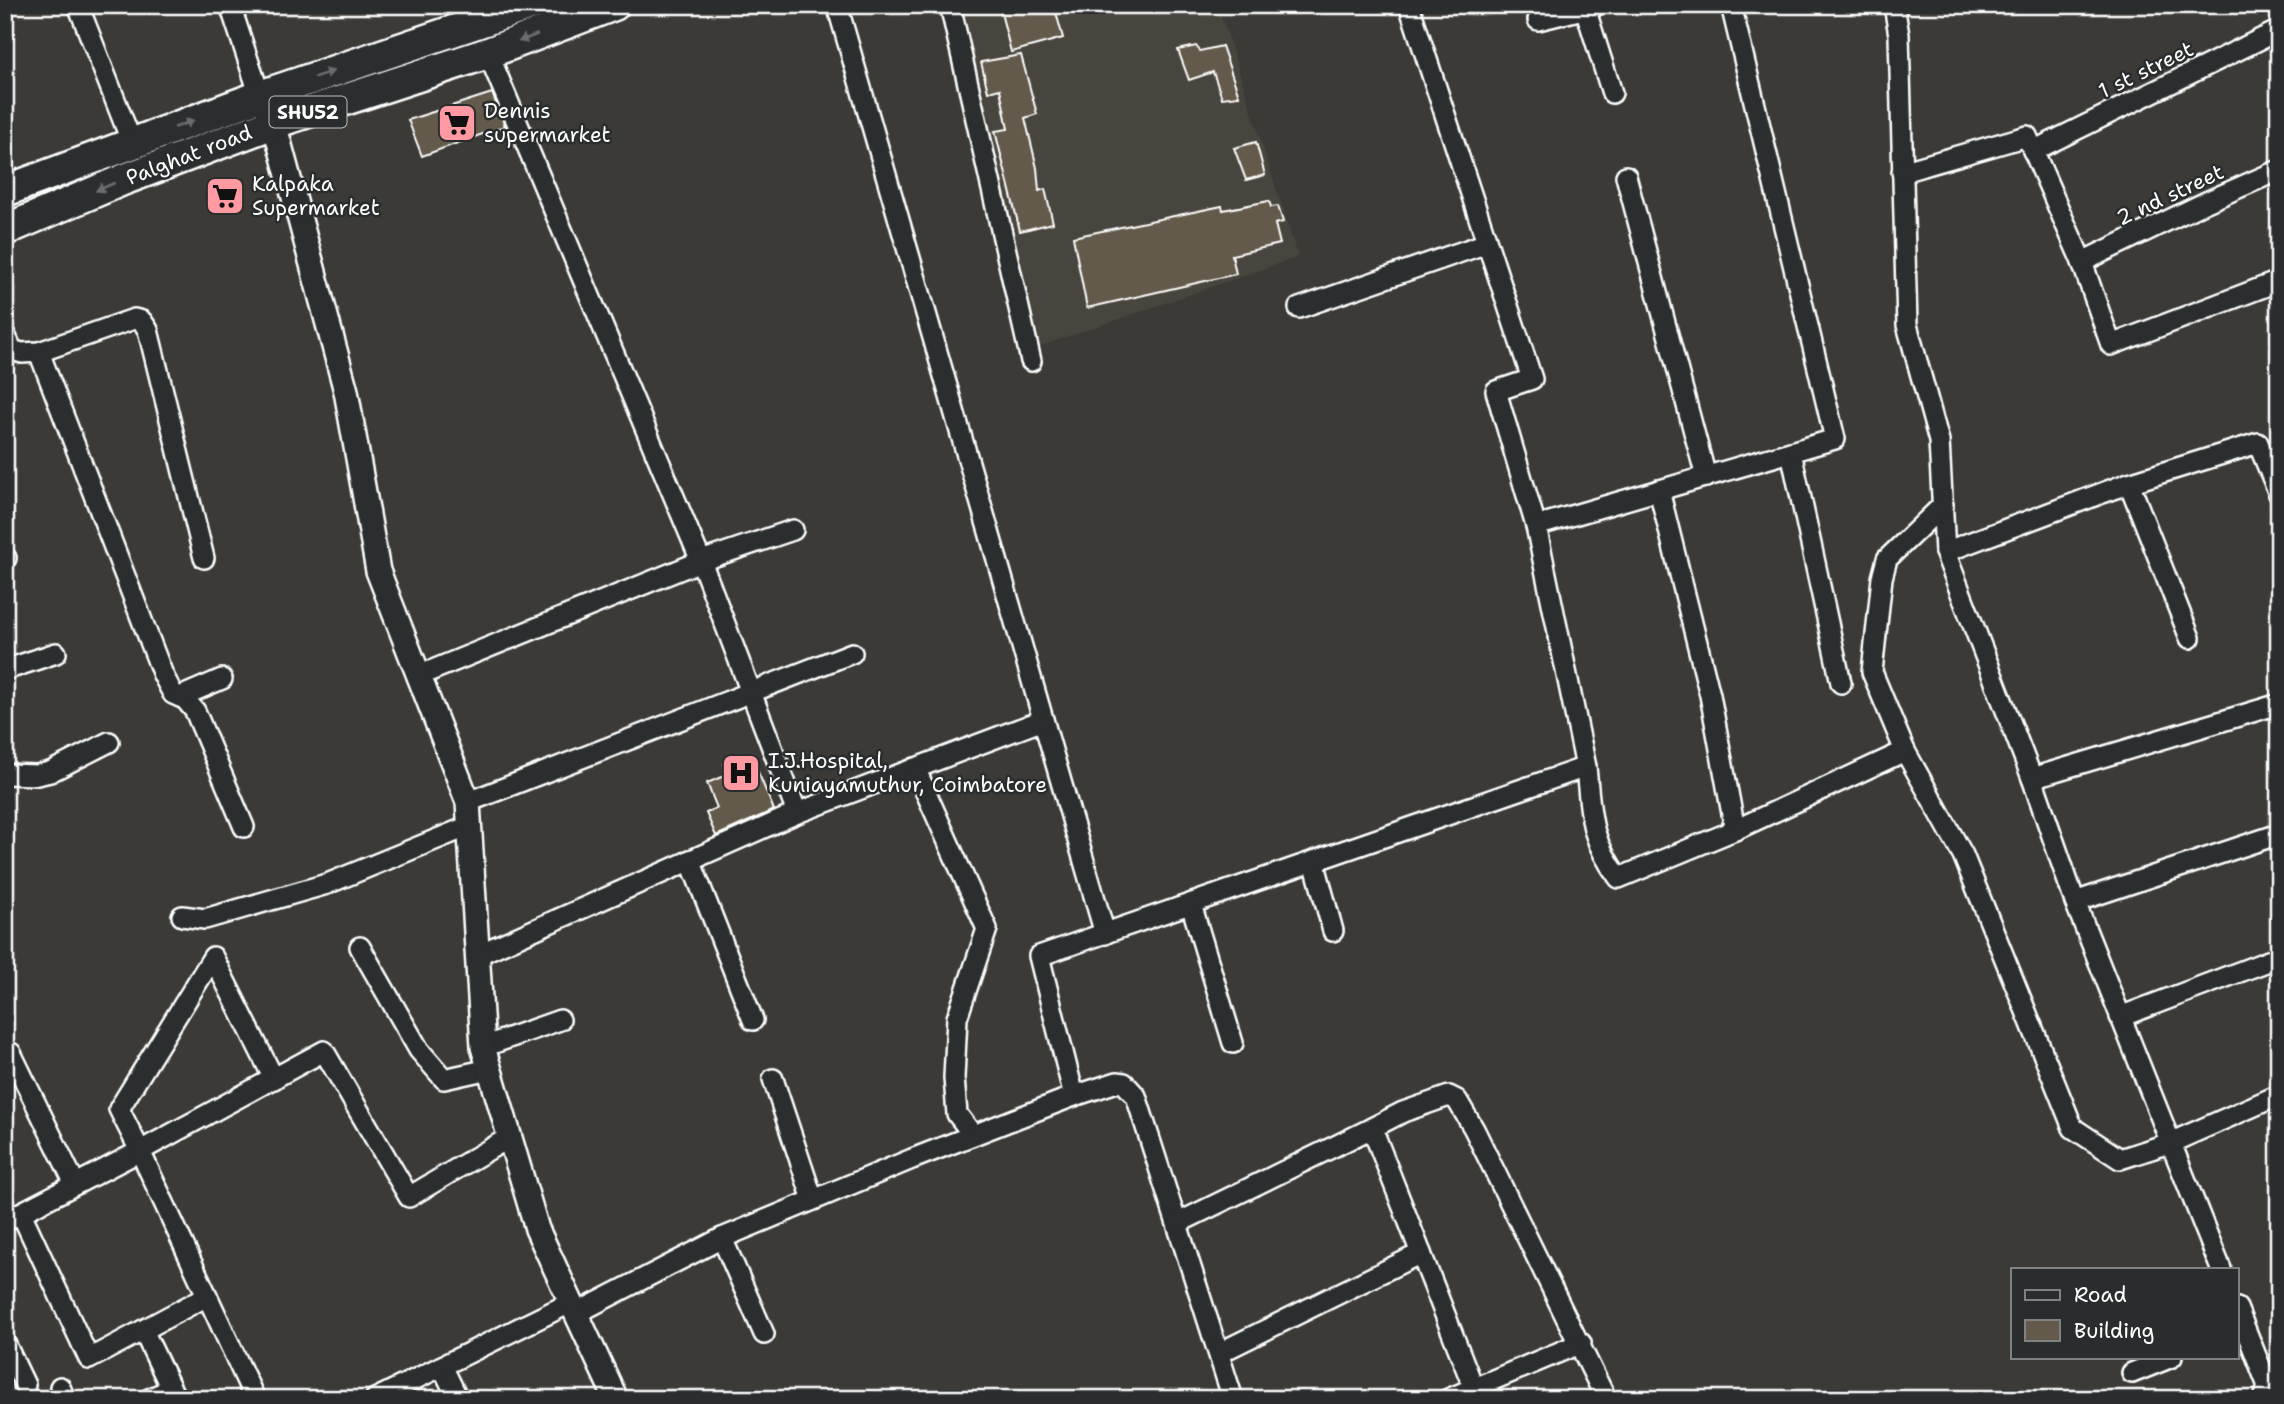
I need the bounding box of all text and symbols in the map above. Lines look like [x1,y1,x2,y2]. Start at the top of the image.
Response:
one-way arrow [517,32,538,43]
street label: 1 st street [2094,35,2198,105]
one-way arrow [314,69,335,79]
road number: SHU52 [270,96,346,128]
place label: Dennis supermarket [484,97,611,149]
supermarket icon: Dennis supermarket [436,102,478,144]
street label: Palghat road [122,118,256,192]
one-way arrow [173,118,194,129]
street label: 2 nd street [2112,158,2228,232]
place label: Kalpaka Supermarket [252,170,380,222]
supermarket icon: Kalpaka Supermarket [204,175,246,217]
one-way arrow [95,182,116,193]
place label: I.J.Hospital, Kuniayamuthur, Coimbatore [768,747,1047,799]
hospital icon: I.J.Hospital, Kuniayamuthur, Coimbatore [720,752,762,794]
legend [2011,1268,2238,1358]
text: Road [2074,1281,2127,1309]
text: Building [2074,1317,2154,1345]

